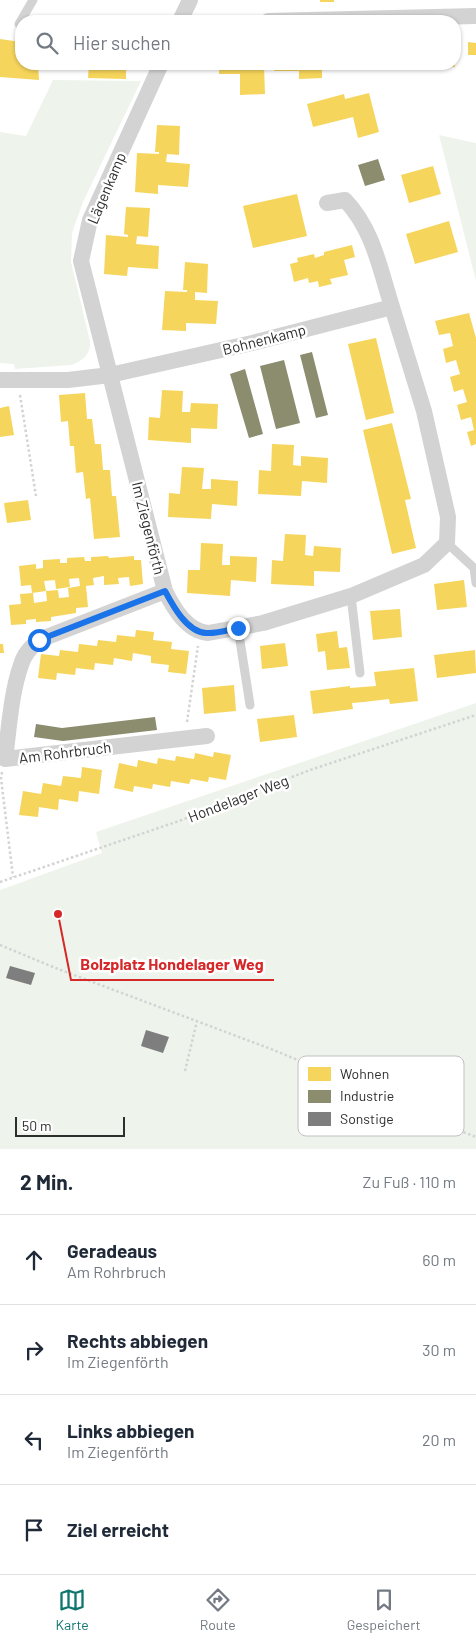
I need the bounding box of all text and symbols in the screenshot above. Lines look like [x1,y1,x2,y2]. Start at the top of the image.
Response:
search box [15,15,461,70]
icon: search [33,29,61,57]
text: Hier suchen [73,31,171,54]
street label: Lägenkamp [83,150,129,226]
street label: Bohnenkamp [220,320,308,358]
street label: Im Ziegenförth [129,480,169,576]
route end [227,617,250,640]
route start [28,629,51,652]
street label: Am Rohrbruch [18,737,112,767]
street label: Hondelager Weg [185,771,291,825]
callout: Bolzplatz Hondelager Weg [71,949,274,980]
text: Bolzplatz Hondelager Weg [80,954,264,973]
legend [298,1056,464,1136]
text: Wohnen [340,1065,389,1082]
text: Industrie [340,1087,394,1104]
text: Sonstige [340,1110,394,1127]
scale bar [15,1114,125,1137]
text: 50 m [22,1117,51,1134]
text: 2 Min. [20,1169,73,1194]
text: Zu Fuß · 110 m [363,1172,456,1191]
text: Geradeaus [67,1239,157,1262]
icon: ahead [20,1246,48,1274]
text: 60 m [422,1250,456,1269]
text: Am Rohrbruch [67,1262,166,1281]
text: Rechts abbiegen [67,1329,208,1352]
icon: right [20,1336,48,1364]
text: 30 m [422,1340,456,1359]
text: Im Ziegenförth [67,1352,169,1371]
text: Links abbiegen [67,1419,194,1442]
icon: left [20,1426,48,1454]
text: 20 m [422,1430,456,1449]
text: Im Ziegenförth [67,1442,169,1461]
icon: arrive [20,1516,48,1544]
text: Ziel erreicht [67,1518,169,1541]
tab: Karte [55,1586,89,1633]
tab: Route [200,1586,236,1633]
tab: Gespeichert [347,1586,421,1633]

